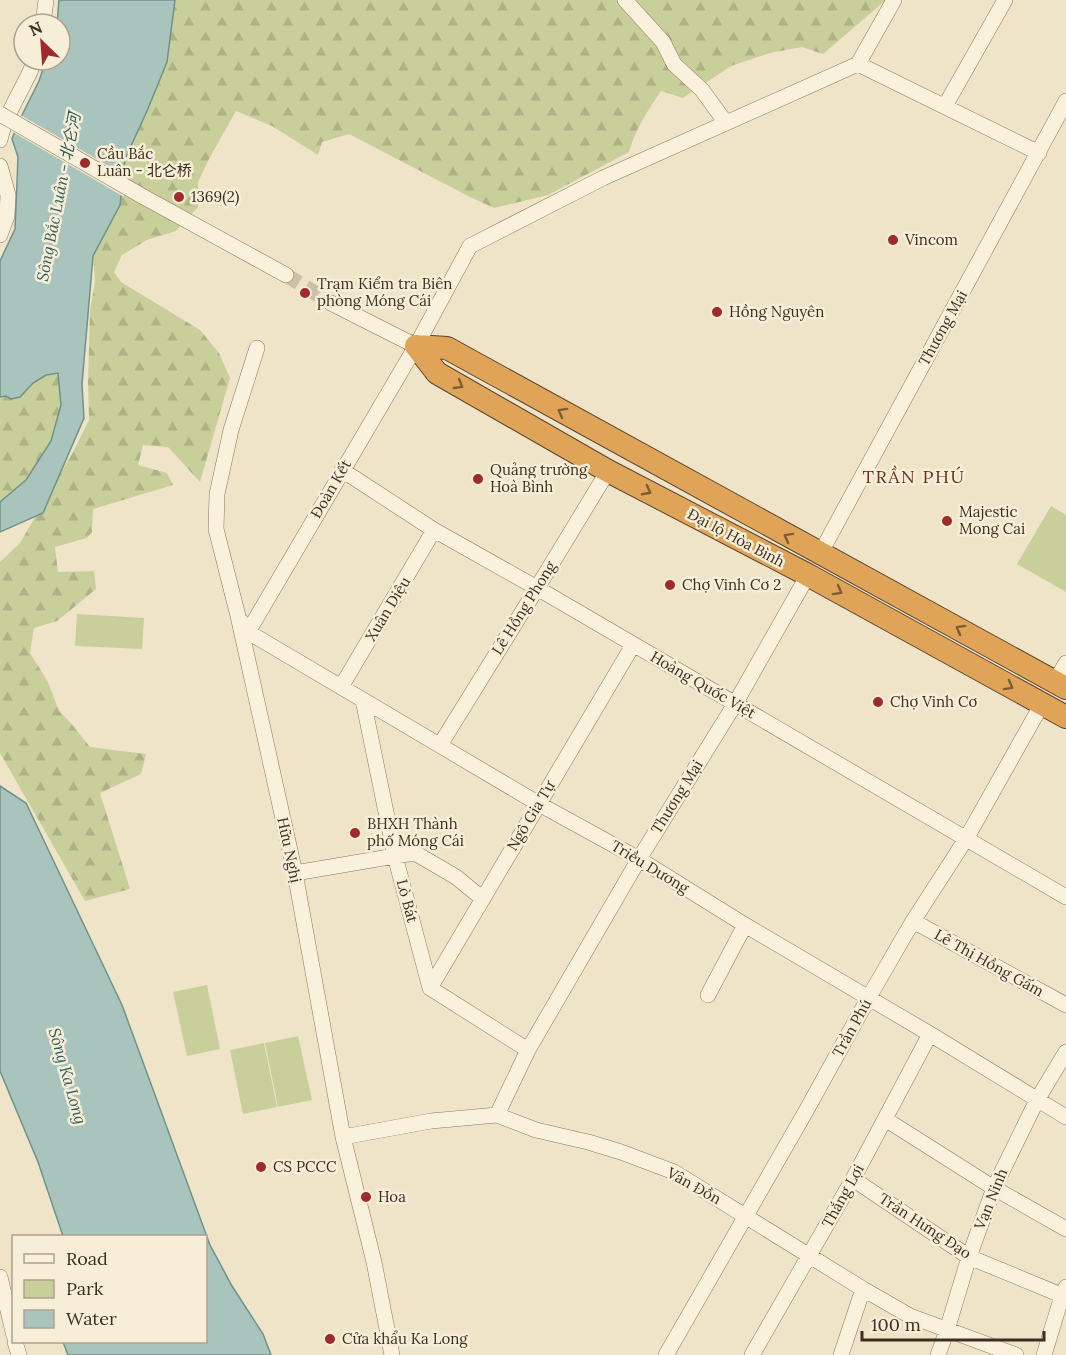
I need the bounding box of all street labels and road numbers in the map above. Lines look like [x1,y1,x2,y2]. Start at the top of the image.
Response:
street label: Thương Mại [914,287,971,369]
street label: Đoàn Kết [306,456,355,522]
street label: Đại lộ Hòa Bình [684,504,788,571]
street label: Lê Hồng Phong [487,557,560,658]
street label: Xuân Diệu [361,573,414,644]
street label: Hoàng Quốc Việt [647,647,760,723]
street label: Thương Mại [646,756,707,837]
street label: Ngô Gia Tự [502,776,559,854]
street label: Hữu Nghị [273,815,306,885]
street label: Triều Dương [608,836,693,898]
street label: Lò Bát [393,877,422,925]
street label: Lê Thị Hồng Gấm [931,925,1047,1000]
street label: Trần Phú [828,995,875,1060]
street label: Thắng Lợi [817,1161,868,1231]
street label: Vân Đồn [663,1162,725,1208]
street label: Vạn Ninh [969,1165,1011,1233]
street label: Trần Hưng Đạo [875,1189,975,1263]

